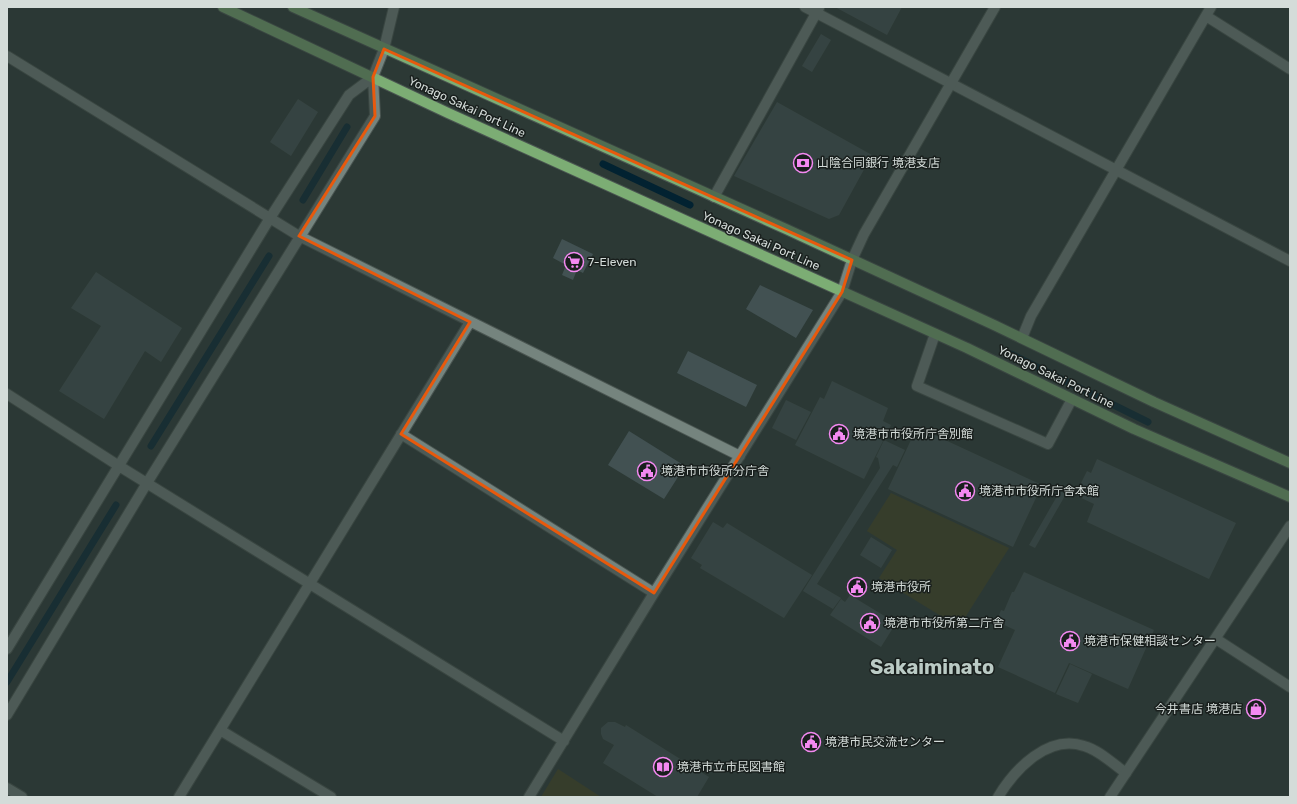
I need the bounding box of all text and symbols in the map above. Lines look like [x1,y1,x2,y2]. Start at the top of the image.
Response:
street label: Yonago Sakai Port Line [406,74,528,140]
bank icon: 山陰合同銀行 境港支店 [792,152,814,174]
place label: 山陰合同銀行 境港支店 [817,156,940,170]
street label: Yonago Sakai Port Line [700,209,822,273]
supermarket icon: 7-Eleven [563,251,585,273]
place label: 7-Eleven [588,255,637,269]
street label: Yonago Sakai Port Line [996,343,1117,411]
public building icon: 境港市市役所庁舎別館 [828,423,850,445]
place label: 境港市市役所庁舎別館 [853,427,973,441]
public building icon: 境港市市役所分庁舎 [636,460,658,482]
place label: 境港市市役所分庁舎 [661,464,769,478]
public building icon: 境港市市役所庁舎本館 [954,480,976,502]
place label: 境港市市役所庁舎本館 [979,484,1099,498]
public building icon: 境港市役所 [846,576,868,598]
place label: 境港市役所 [871,580,931,594]
public building icon: 境港市市役所第二庁舎 [859,612,881,634]
place label: 境港市市役所第二庁舎 [884,616,1004,630]
public building icon: 境港市保健相談センター [1059,630,1081,652]
place label: 境港市保健相談センター [1084,634,1216,648]
district label: Sakaiminato [870,655,994,679]
shop icon: 今井書店 境港店 [1245,698,1267,720]
place label: 今井書店 境港店 [1155,702,1242,716]
public building icon: 境港市民交流センター [800,731,822,753]
place label: 境港市民交流センター [825,735,945,749]
library icon: 境港市立市民図書館 [652,756,674,778]
place label: 境港市立市民図書館 [677,760,785,774]

